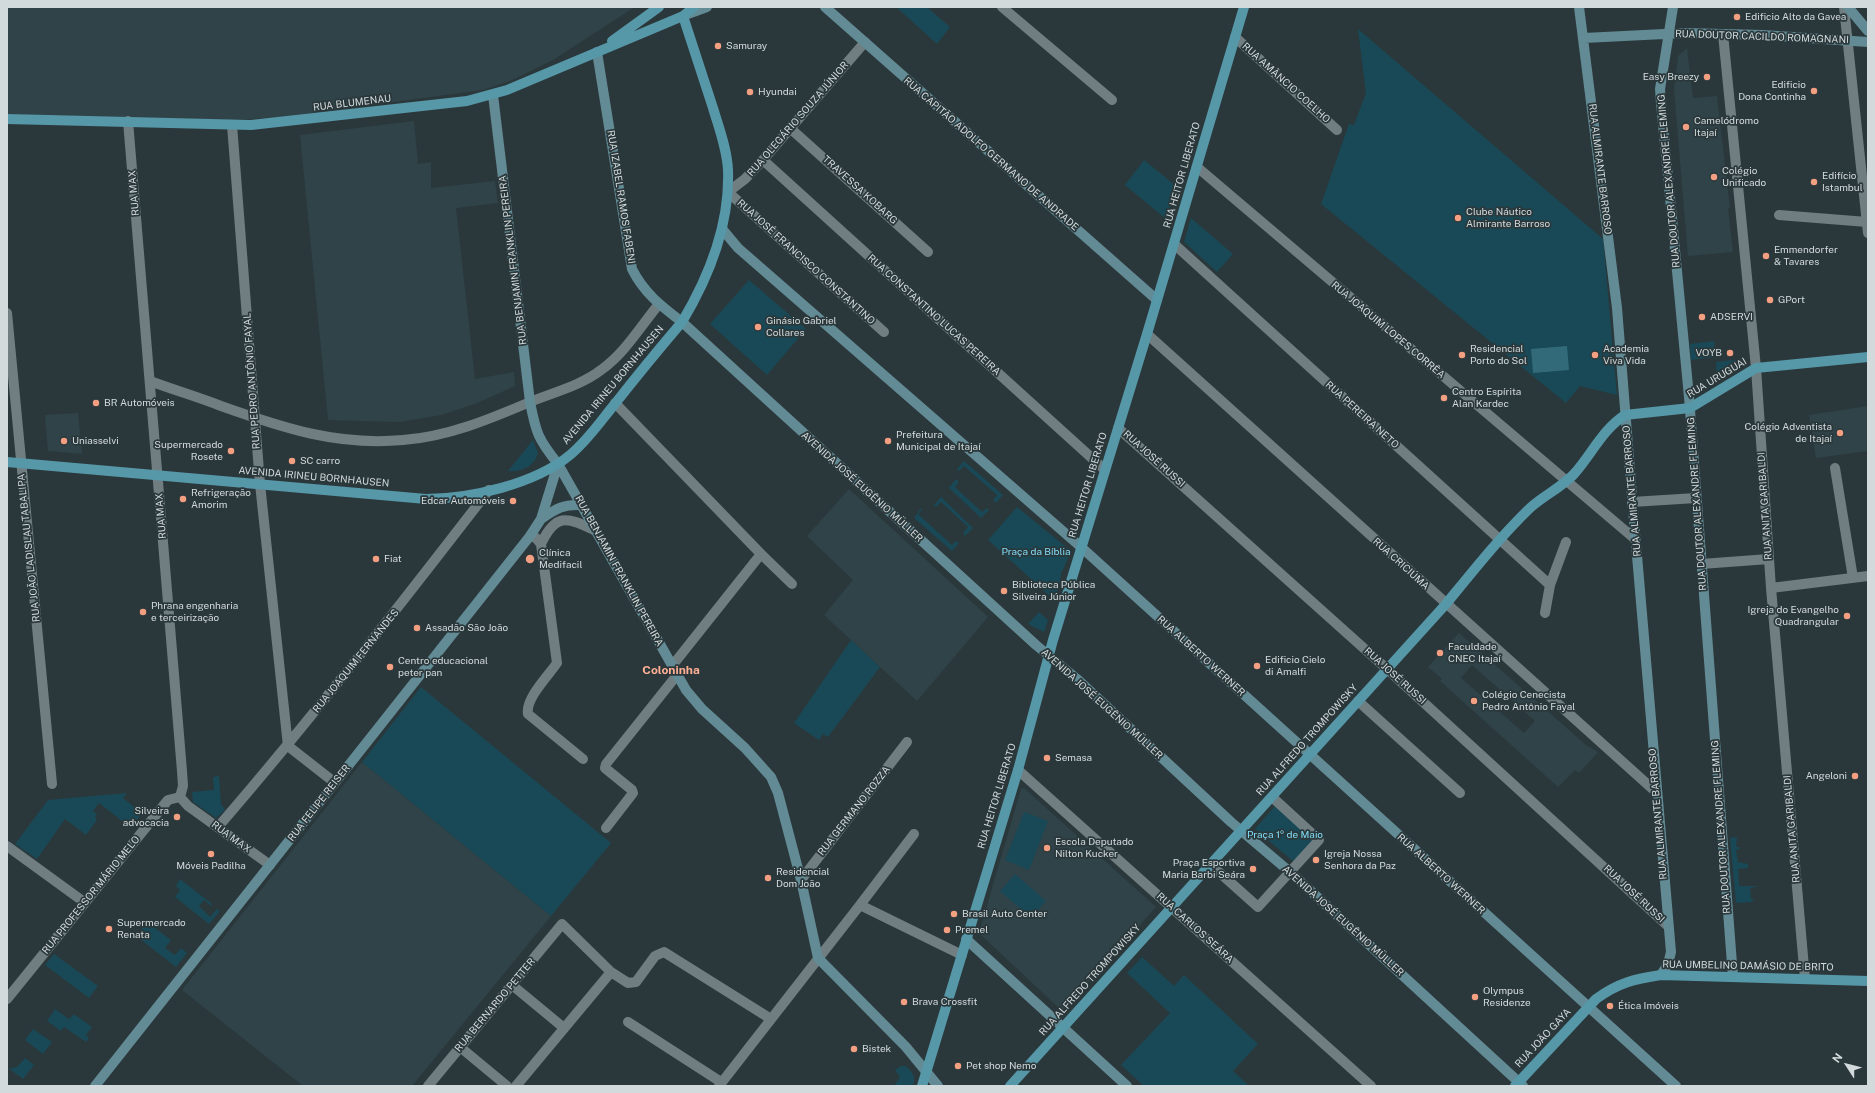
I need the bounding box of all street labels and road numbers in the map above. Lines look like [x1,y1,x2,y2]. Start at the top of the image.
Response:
street label: RUA DOUTOR CACILDO ROMAGNANI [1675,28,1849,46]
street label: RUA AMÂNCIO COELHO [1240,40,1332,126]
street label: RUA OLEGÁRIO SOUZA JÚNIOR [745,59,851,179]
street label: RUA CAPITÃO ADOLFO GERMANO DE ANDRADE [901,75,1081,233]
street label: RUA BLUMENAU [312,92,392,114]
street label: RUA DOUTOR ALEXANDRE FLEMING [1655,94,1683,268]
street label: RUA ALMIRANTE BARROSO [1586,103,1614,235]
street label: RUA HEITOR LIBERATO [1161,121,1203,229]
street label: RUA IZABEL RAMOS FABENI [604,129,638,265]
street label: TRAVESSA KOBARG [820,153,900,227]
street label: RUA MAX [126,170,142,216]
street label: RUA BENJAMIN FRANKLIN PEREIRA [497,174,529,346]
street label: RUA JOSÉ FRANCISCO CONSTANTINO [735,197,877,327]
street label: RUA CONSTANTINO LUCAS PEREIRA [865,252,1003,378]
street label: RUA JOAQUIM LOPES CORRÊA [1329,279,1447,381]
street label: RUA PEDRO ANTÔNIO FAYAL [241,312,263,450]
street label: AVENIDA IRINEU BORNHAUSEN [560,323,666,447]
street label: RUA URUGUAI [1685,356,1749,400]
street label: RUA PEREIRA NETO [1323,379,1401,451]
street label: RUA DOUTOR ALEXANDRE FLEMING [1685,417,1709,591]
street label: RUA ALMIRANTE BARROSO [1620,425,1644,557]
street label: RUA JOSÉ RUSSI [1121,428,1187,490]
street label: AVENIDA JOSÉ EUGÊNIO MÜLLER [799,429,925,545]
street label: RUA HEITOR LIBERATO [1066,431,1110,539]
street label: RUA ANITA GARIBALDI [1755,452,1775,560]
street label: AVENIDA IRINEU BORNHAUSEN [238,464,390,490]
street label: RUA JOÃO LADISLAU TABALIPA [15,473,43,623]
street label: RUA MAX [153,493,169,539]
street label: RUA BENJAMIN FRANKLIN PEREIRA [572,493,666,649]
street label: RUA CRICIÚMA [1370,535,1432,593]
street label: RUA JOAQUIM FERNANDES [310,607,402,715]
street label: RUA ALBERTO WERNER [1155,613,1247,699]
street label: RUA JOSÉ RUSSI [1362,645,1428,707]
street label: AVENIDA JOSÉ EUGÊNIO MÜLLER [1039,646,1165,762]
street label: RUA ALFREDO TROMPOWISKY [1254,682,1360,798]
street label: RUA DOUTOR ALEXANDRE FLEMING [1709,740,1733,914]
street label: RUA HEITOR LIBERATO [975,742,1019,850]
street label: RUA ALMIRANTE BARROSO [1646,748,1670,880]
street label: RUA FELIPE REISER [285,762,353,844]
street label: RUA GERMANO ROZZA [815,764,893,858]
street label: RUA ANITA GARIBALDI [1781,775,1803,883]
street label: RUA MAX [209,819,253,855]
street label: RUA ALBERTO WERNER [1395,831,1487,917]
street label: RUA PROFESSOR MÁRIO MELO [40,834,142,956]
street label: AVENIDA JOSÉ EUGÊNIO MÜLLER [1280,863,1406,979]
street label: RUA JOSÉ RUSSI [1601,863,1667,925]
street label: RUA CARLOS SEÁRA [1154,890,1236,966]
street label: RUA ALFREDO TROMPOWISKY [1037,922,1143,1038]
street label: RUA BERNARDO PETTER [452,956,538,1054]
street label: RUA UMBELINO DAMÁSIO DE BRITO [1662,959,1834,973]
street label: RUA JOÃO GAYA [1513,1006,1573,1070]

